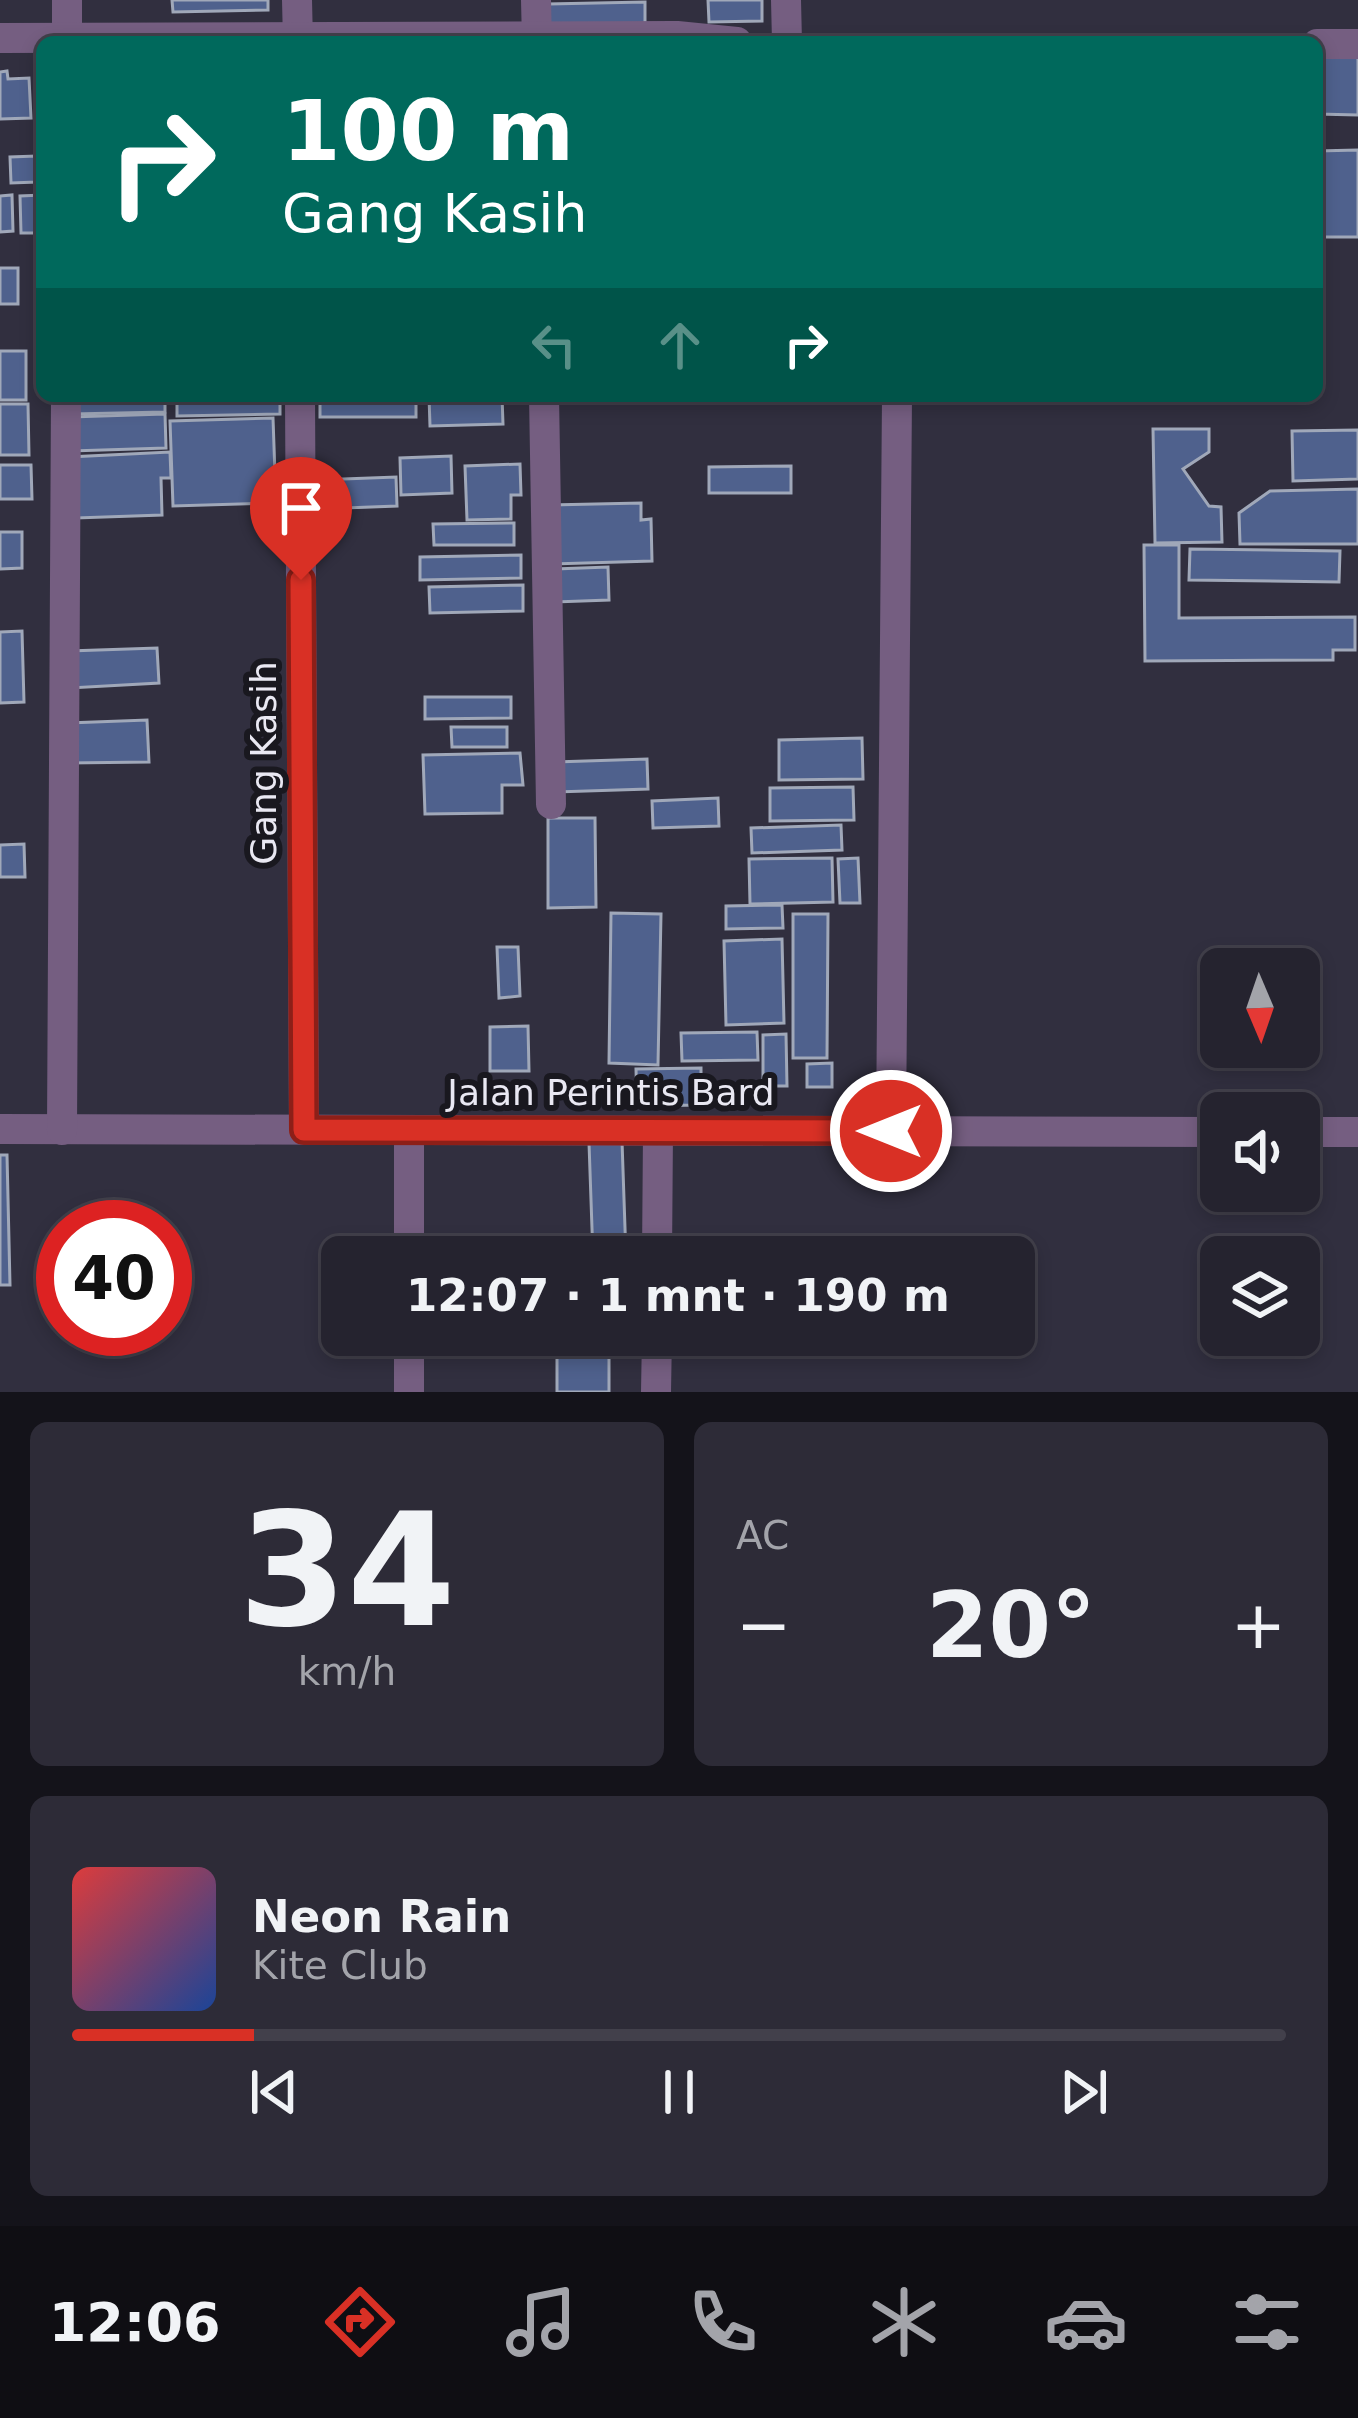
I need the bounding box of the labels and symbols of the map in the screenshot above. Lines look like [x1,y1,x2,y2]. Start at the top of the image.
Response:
pin [250,457,352,580]
street label: Gang Kasih [243,661,284,865]
north arrow [1200,948,1320,1068]
position arrow [828,1068,954,1194]
street label: Jalan Perintis Bard [445,1072,775,1113]
speed limit sign: 40 [36,1200,192,1356]

